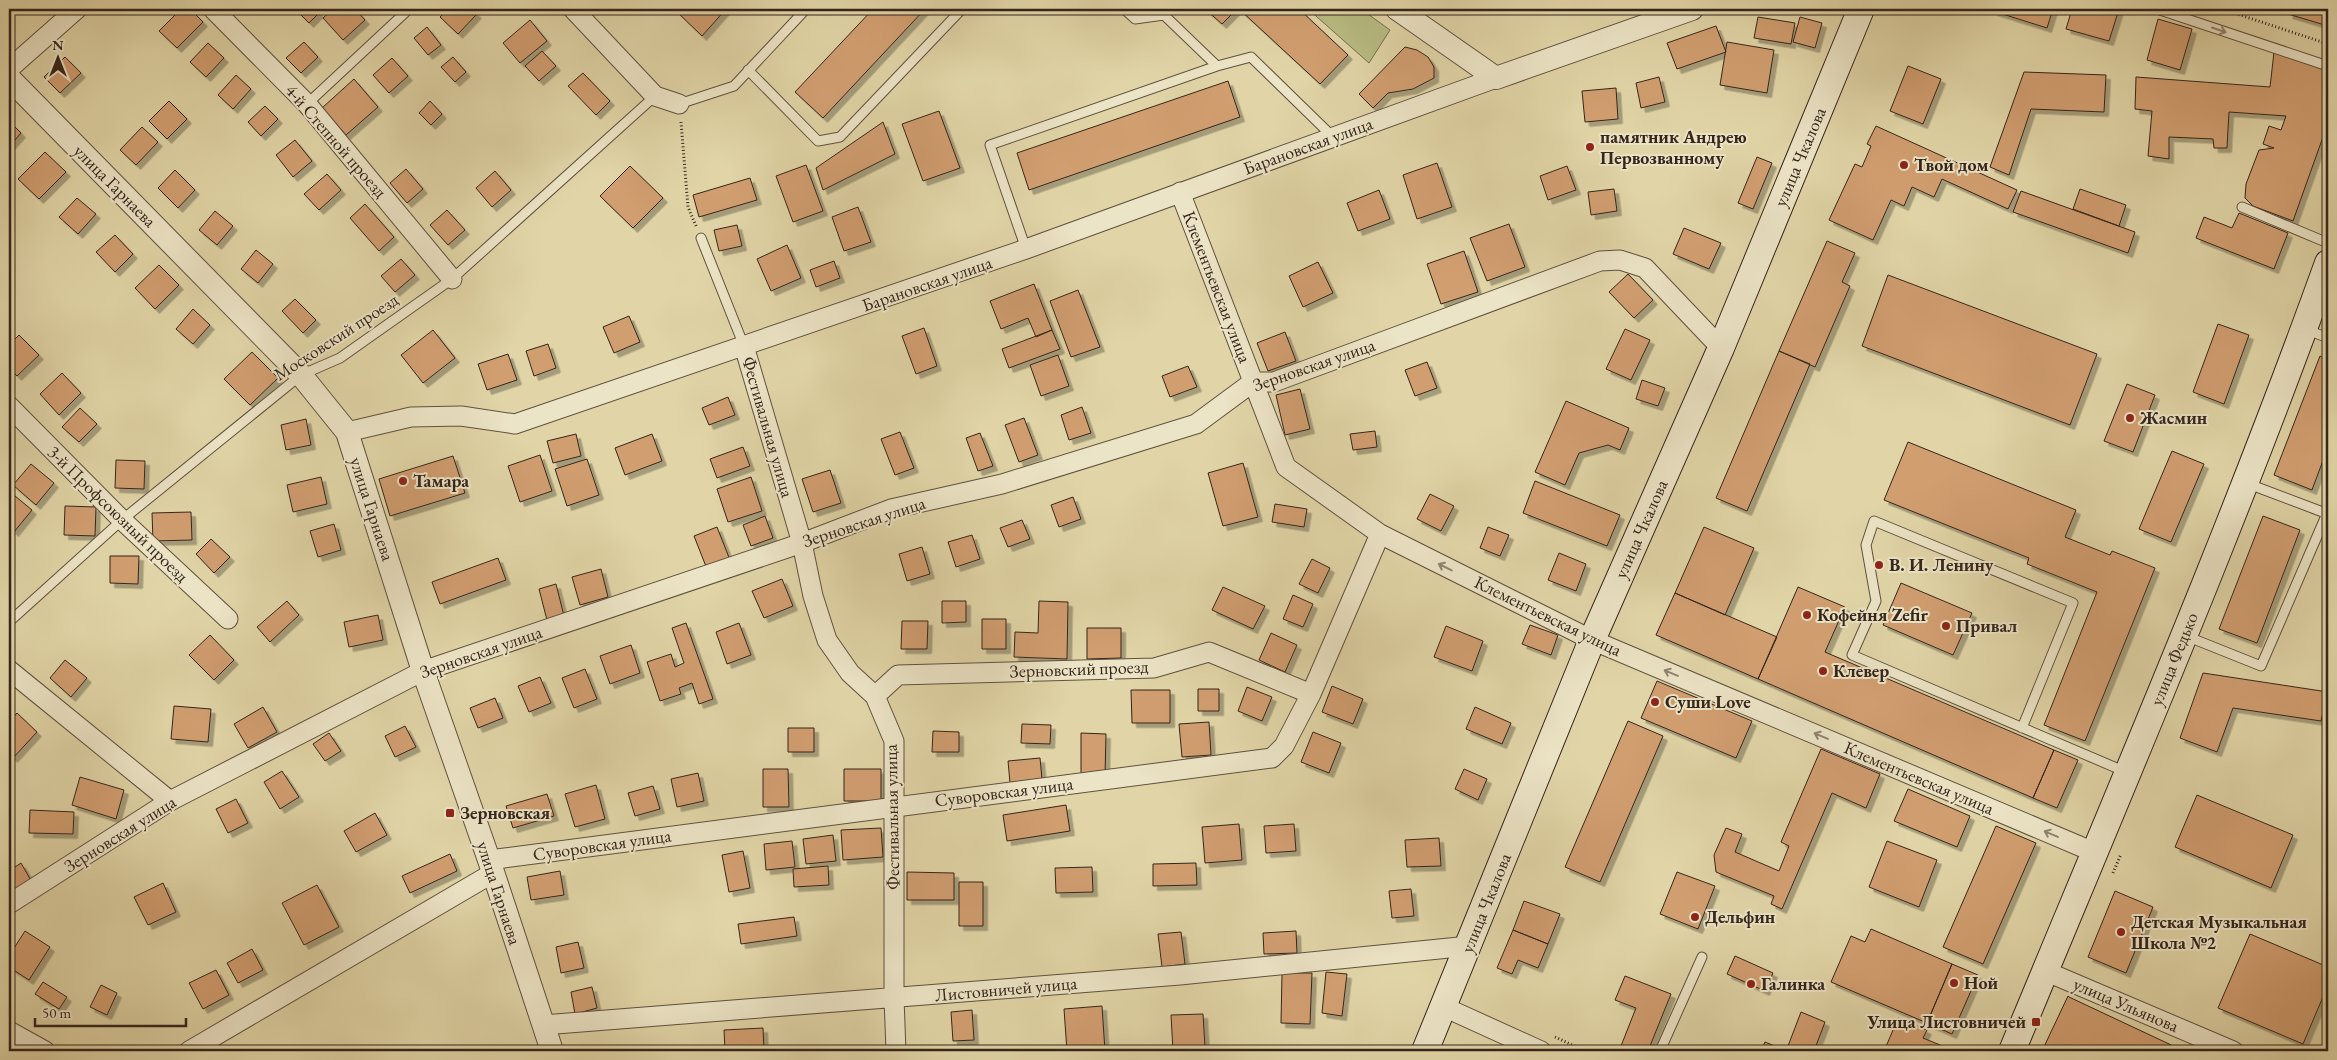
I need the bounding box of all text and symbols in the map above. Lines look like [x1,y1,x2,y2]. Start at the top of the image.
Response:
one-way arrow [2211,26,2227,35]
north arrow [32,32,82,82]
text: N [52,36,64,54]
street label: 4-й Степной проезд [281,79,392,202]
street label: улица Чкалова [1768,103,1831,210]
street label: Барановская улица [1240,111,1376,180]
place label: памятник Андрею Первозванному [1600,125,1746,169]
street label: улица Гарнаева [69,139,162,232]
marker: памятник Андрею Первозванному [1584,141,1596,153]
place label: Твой дом [1914,153,1989,176]
marker: Твой дом [1898,159,1910,171]
street label: Клементьевская улица [1178,208,1257,367]
street label: Барановская улица [859,250,996,317]
street label: Московский проезд [269,288,402,385]
street label: Зерновская улица [1250,333,1379,396]
street label: Фестивальная улица [737,354,800,501]
place label: Жасмин [2139,406,2208,429]
marker: Жасмин [2124,412,2136,424]
street label: 3-й Профсоюзный проезд [43,440,194,587]
street label: улица Гарнаева [345,454,400,564]
place label: Тамара [413,469,469,492]
marker: Тамара [397,475,409,487]
street label: улица Чкалова [1609,475,1673,582]
street label: Зерновская улица [800,491,929,552]
place label: В. И. Ленину [1889,553,1994,576]
marker: В. И. Ленину [1873,559,1885,571]
one-way arrow [1438,561,1453,571]
street label: Клементьевская улица [1471,570,1626,661]
place label: Кофейня Zefir [1817,603,1928,626]
marker: Кофейня Zefir [1801,609,1813,621]
street label: улица Федько [2144,609,2203,709]
place label: Привал [1956,614,2017,637]
street label: Зерновская улица [417,620,546,683]
marker: Привал [1940,620,1952,632]
street label: Зерновский проезд [1009,655,1149,682]
place label: Клевер [1833,659,1889,682]
marker: Клевер [1817,665,1829,677]
one-way arrow [1664,668,1679,677]
place label: Суши Love [1665,690,1751,713]
marker: Суши Love [1649,696,1661,708]
one-way arrow [1814,731,1829,741]
street label: Клементьевская улица [1841,736,1998,820]
street label: Фестивальная улица [879,743,904,890]
street label: Суворовская улица [933,771,1075,811]
street label: Зерновская улица [59,790,181,877]
place label: Зерновская [460,801,551,824]
marker: Зерновская [444,807,456,819]
street label: Суворовская улица [531,823,673,866]
one-way arrow [2044,828,2059,838]
street label: улица Гарнаева [472,838,527,948]
street label: улица Чкалова [1455,849,1516,956]
place label: Дельфин [1705,905,1776,928]
place label: Детская Музыкальная Школа №2 [2131,910,2307,954]
marker: Дельфин [1689,911,1701,923]
marker: Детская Музыкальная Школа №2 [2115,926,2127,938]
street label: Листовничей улица [934,971,1079,1006]
place label: Ной [1964,971,1998,994]
place label: Галинка [1761,972,1825,995]
street label: улица Ульянова [2070,972,2183,1037]
marker: Ной [1948,977,1960,989]
marker: Галинка [1745,978,1757,990]
scale bar [35,995,186,1027]
text: 50 m [42,1003,71,1022]
place label: Улица Листовничей [1866,1010,2026,1033]
marker: Улица Листовничей [2030,1016,2042,1028]

